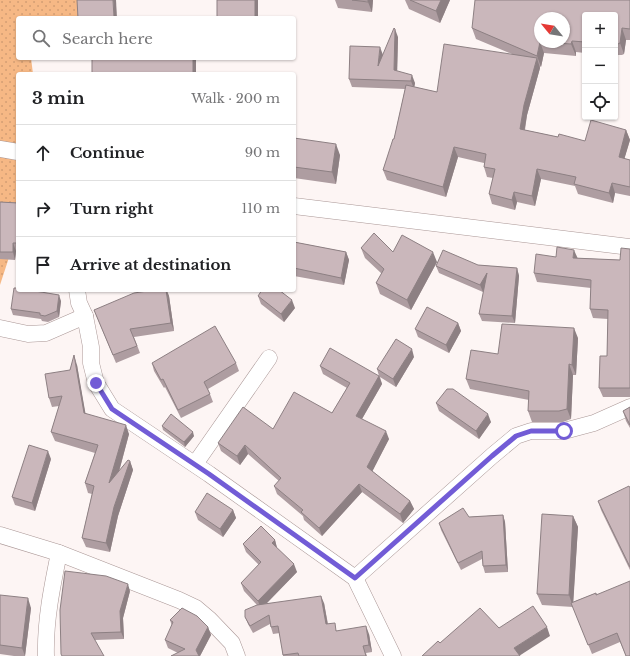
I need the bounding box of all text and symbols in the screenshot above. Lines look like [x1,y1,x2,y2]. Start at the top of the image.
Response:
north arrow [534,12,570,48]
map controls [582,12,618,120]
button: + [582,12,618,48]
search box [16,16,296,60]
icon: search [30,27,52,49]
text: Search here [62,29,153,48]
button: − [582,48,618,84]
button: locate [582,84,618,120]
text: 3 min [32,88,85,109]
text: Walk · 200 m [191,90,280,107]
icon: ahead [32,142,54,164]
text: Continue [70,143,145,162]
text: 90 m [245,144,280,161]
icon: right [32,198,54,220]
text: Turn right [70,199,153,218]
text: 110 m [241,200,280,217]
icon: arrive [32,254,54,276]
text: Arrive at destination [70,255,231,274]
route end [87,374,105,392]
route start [555,422,573,440]

